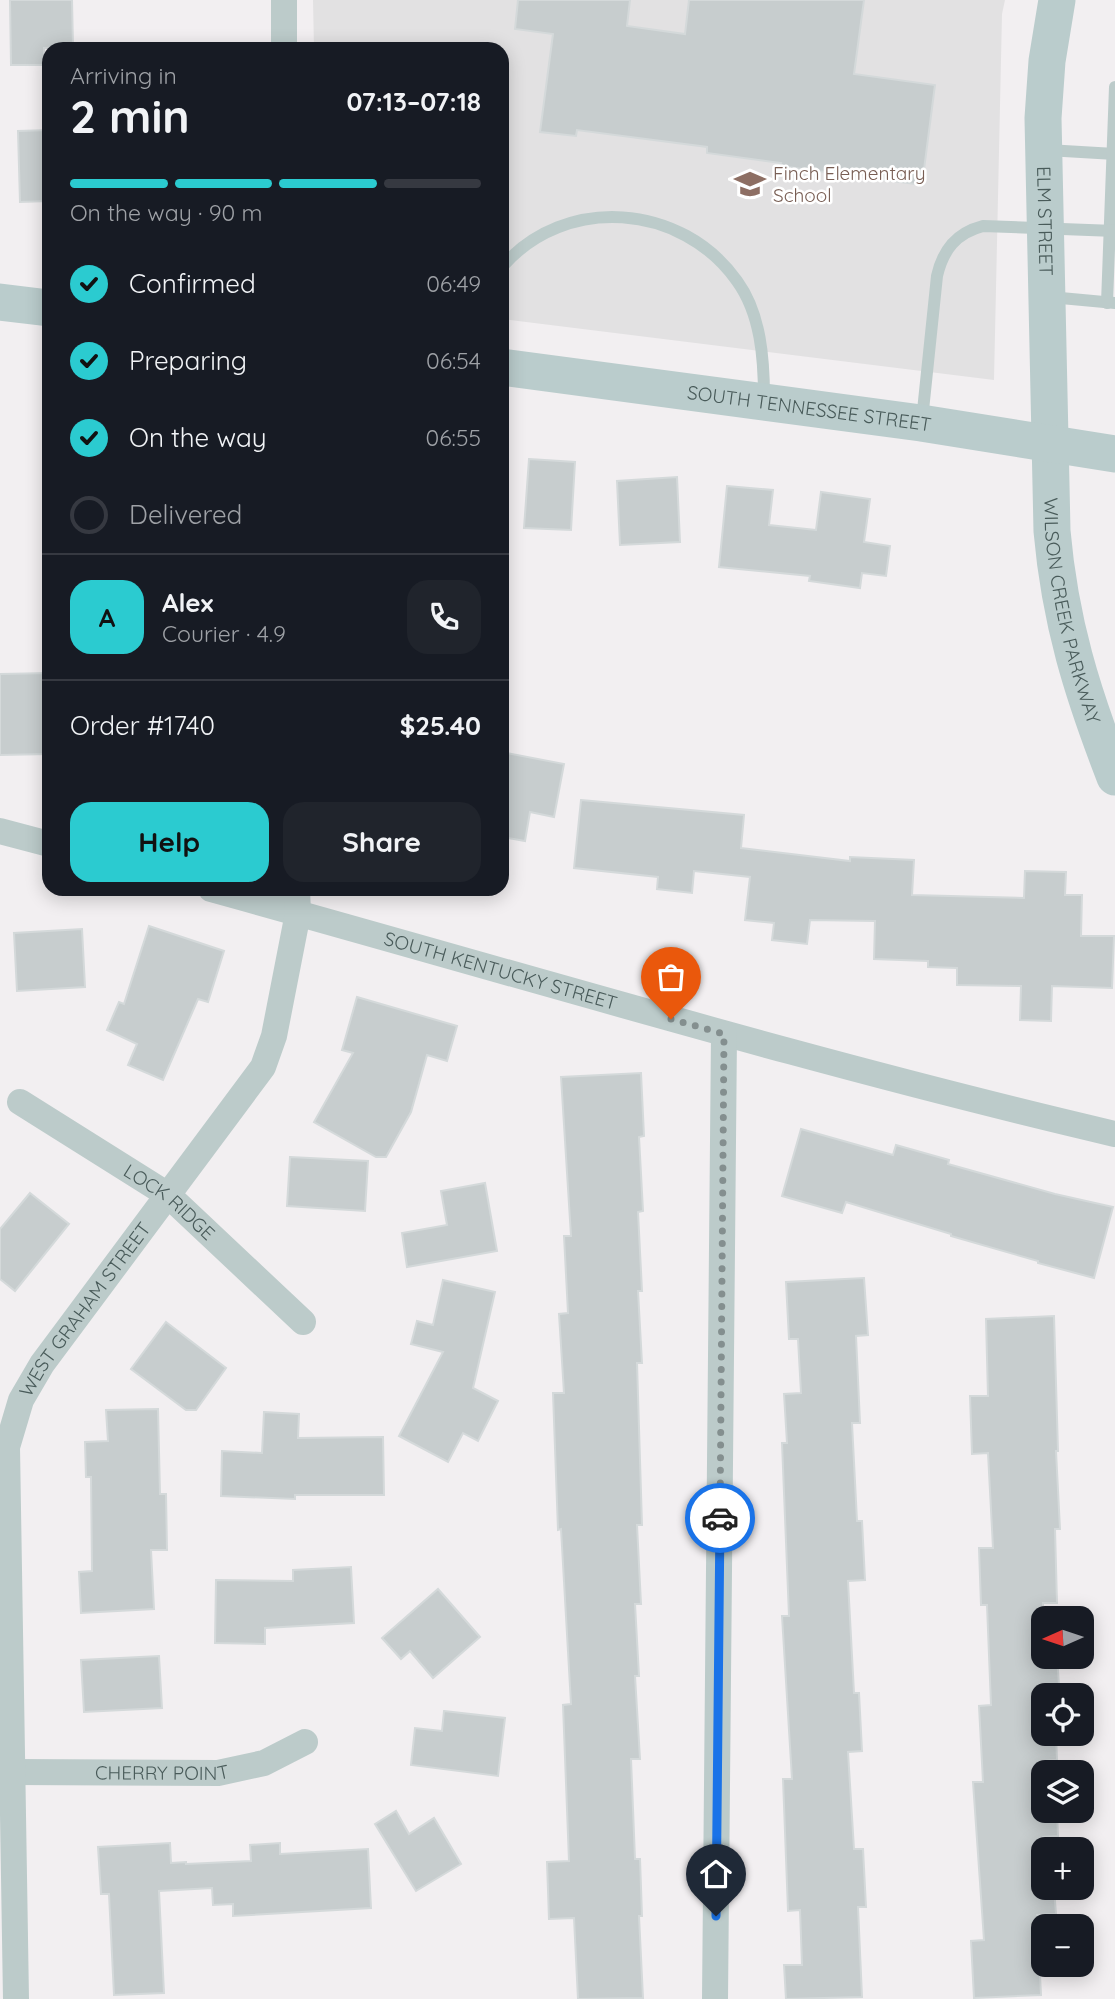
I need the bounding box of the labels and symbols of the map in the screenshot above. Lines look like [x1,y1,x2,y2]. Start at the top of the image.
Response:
place label: Finch Elementary School [773,161,925,207]
street label: ELM STREET [1032,166,1058,276]
school or university icon: Finch Elementary School [733,167,767,201]
street label: SOUTH TENNESSEE STREET [686,380,933,436]
street label: WILSON CREEK PARKWAY [1039,497,1106,727]
street label: SOUTH KENTUCKY STREET [381,926,620,1015]
pin [641,947,701,1019]
street label: LOCK RIDGE [119,1158,220,1245]
street label: WEST GRAHAM STREET [14,1217,156,1401]
courier [685,1483,755,1553]
north arrow [1031,1606,1094,1670]
street label: CHERRY POINT [95,1759,231,1785]
pin [686,1844,746,1916]

